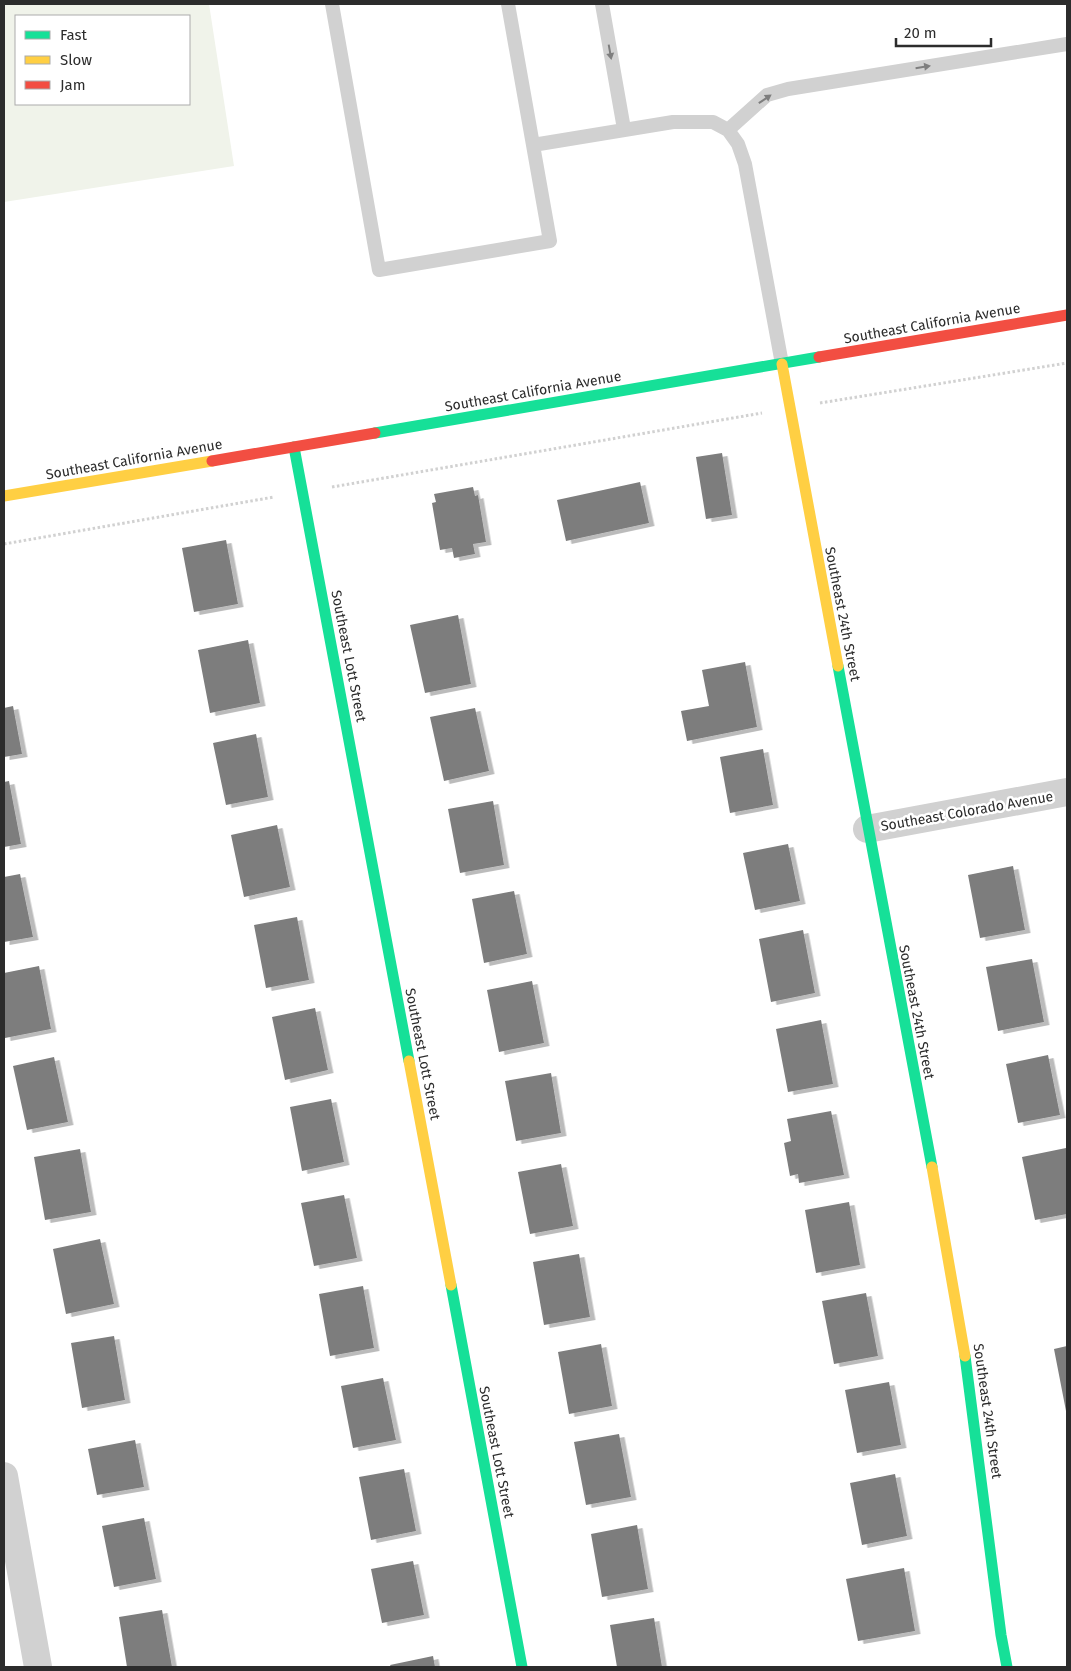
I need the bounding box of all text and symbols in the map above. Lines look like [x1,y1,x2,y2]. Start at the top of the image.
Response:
legend [15,15,190,105]
scale bar [896,15,991,47]
text: 20 m [904,24,937,42]
text: Fast [60,26,87,44]
one-way arrow [607,44,615,60]
text: Slow [60,51,92,69]
one-way arrow [916,63,932,71]
text: Jam [60,76,86,94]
one-way arrow [758,94,772,103]
street label: Southeast California Avenue [843,300,1022,347]
street label: Southeast California Avenue [444,368,623,415]
street label: Southeast California Avenue [45,436,224,483]
street label: Southeast 24th Street [821,546,864,684]
street label: Southeast Lott Street [327,589,370,724]
street label: Southeast Colorado Avenue [880,788,1055,835]
street label: Southeast 24th Street [895,944,938,1082]
street label: Southeast Lott Street [401,987,444,1122]
street label: Southeast 24th Street [970,1342,1006,1481]
street label: Southeast Lott Street [475,1385,518,1520]

